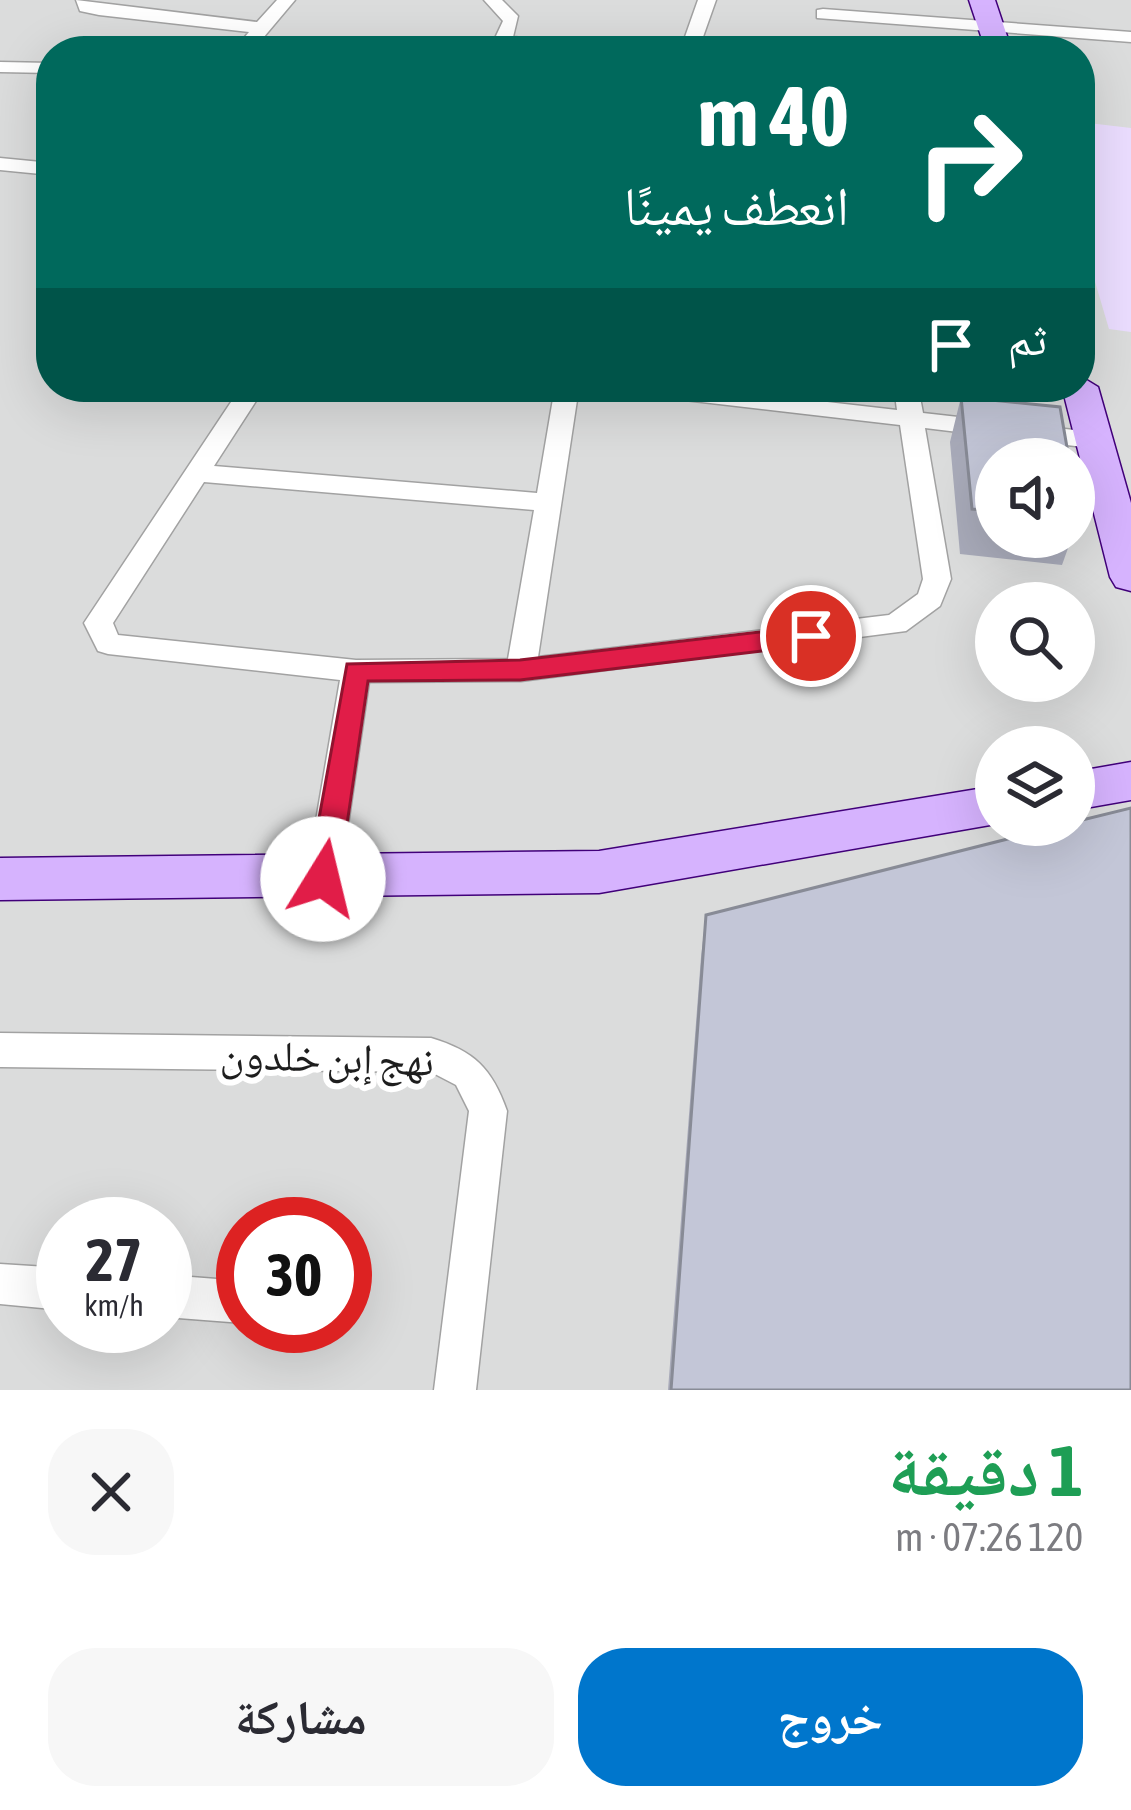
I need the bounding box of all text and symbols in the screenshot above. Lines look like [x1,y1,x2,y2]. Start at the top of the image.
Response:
text: 40 m [698,68,849,164]
icon: right [891,84,1047,240]
text: انعطف يمينًا [624,175,849,236]
icon: arrive [918,312,984,378]
text: ثم [1008,313,1047,365]
map controls [975,438,1095,846]
button: sound [975,438,1095,558]
button: search [975,582,1095,702]
pin [760,585,862,687]
icon: arrive [778,603,844,669]
button: layers [975,726,1095,846]
position arrow [260,816,386,942]
street label: نهج إبن خلدون [219,1029,435,1088]
speed limit sign: 30 [216,1197,372,1353]
text: 27 [86,1225,142,1294]
text: km/h [84,1288,144,1322]
button: close [48,1429,174,1555]
text: 1 دقيقة [888,1429,1083,1511]
text: 120 m · 07:26 [895,1515,1083,1559]
button: مشاركة [48,1648,554,1786]
button: خروج [578,1648,1083,1786]

